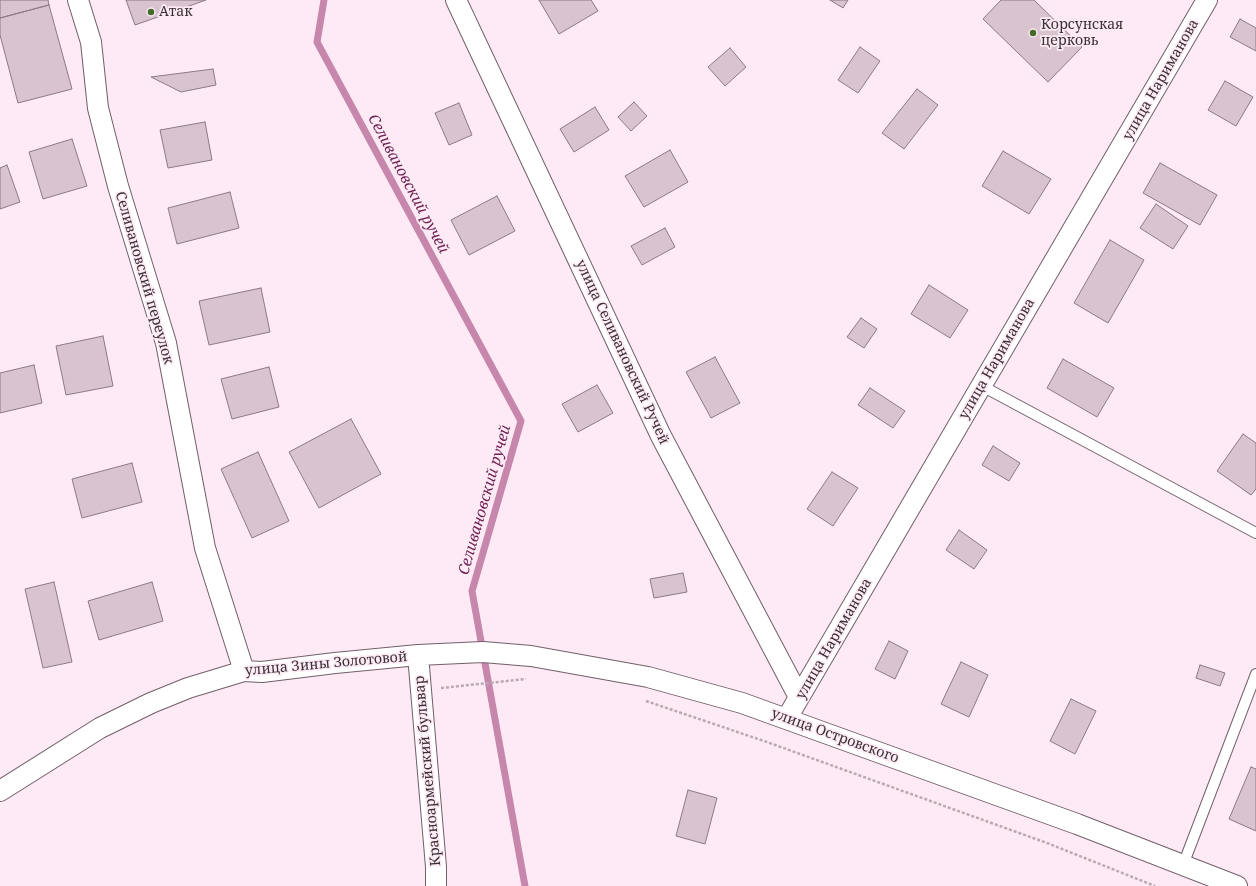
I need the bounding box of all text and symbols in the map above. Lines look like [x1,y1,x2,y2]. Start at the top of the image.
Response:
place label: Атак [159,4,193,20]
marker: Атак [146,7,156,17]
street label: улица Нариманова [1119,16,1203,144]
place label: Корсунская церковь [1041,17,1123,50]
marker: Корсунская церковь [1028,28,1038,38]
water label: Селивановский ручей [364,111,452,257]
street label: Селивановский переулок [111,190,177,366]
street label: улица Селивановский Ручей [572,257,672,447]
street label: улица Нариманова [955,295,1039,423]
water label: Селивановский ручей [455,423,515,577]
street label: улица Нариманова [792,575,876,703]
street label: улица Зины Золотовой [244,649,408,679]
street label: Красноармейский бульвар [411,675,445,867]
street label: улица Островского [769,705,901,767]

